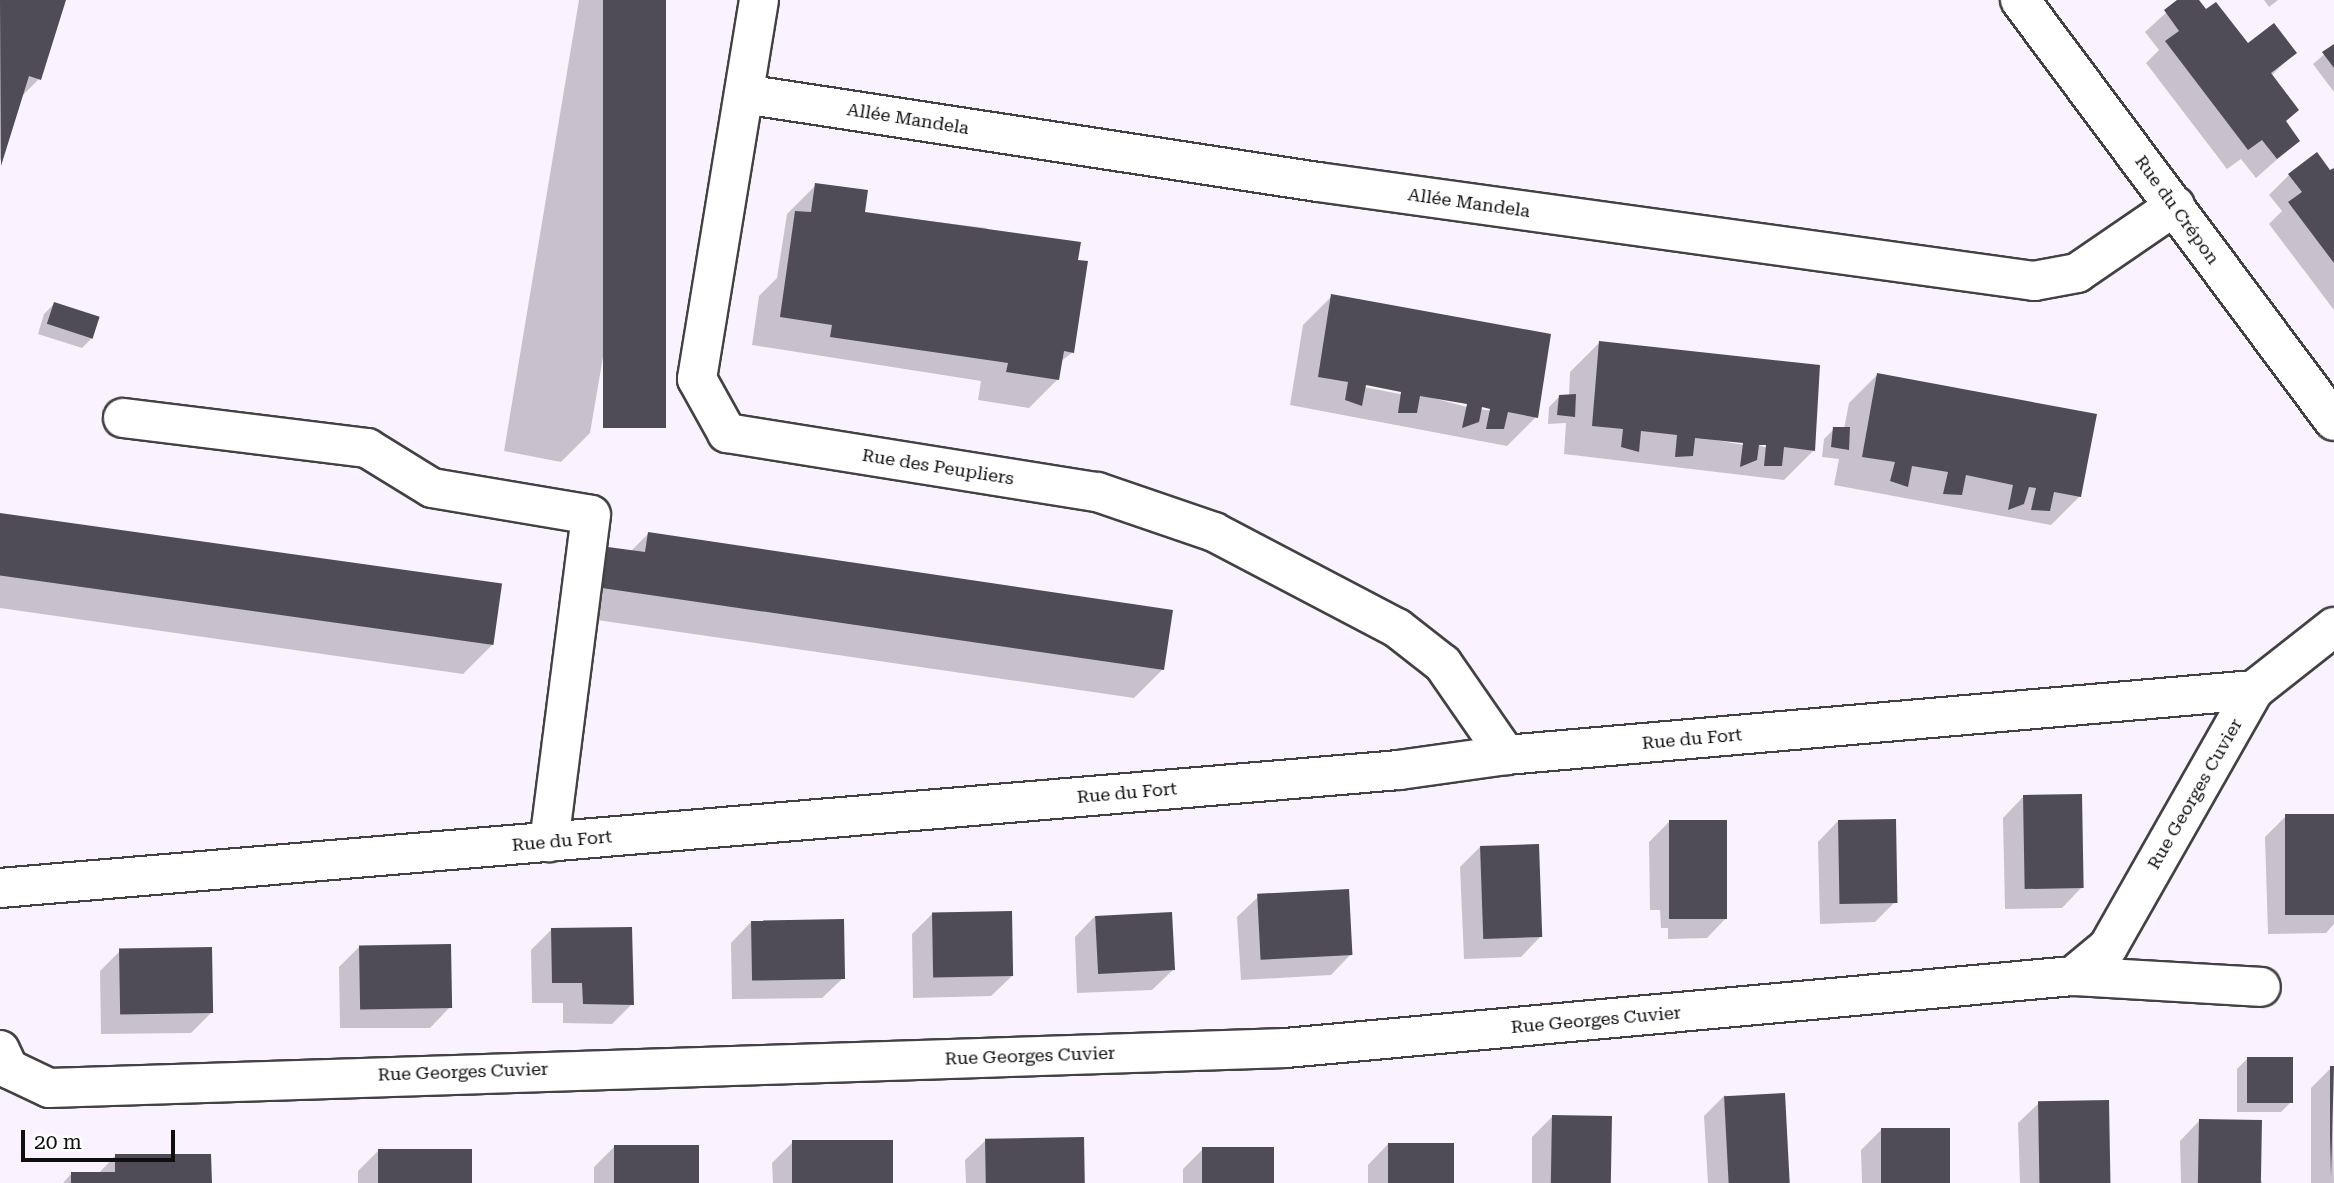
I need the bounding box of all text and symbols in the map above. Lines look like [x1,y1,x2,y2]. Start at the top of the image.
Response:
street label: Allée Mandela [845,99,971,139]
street label: Rue du Crépon [2130,151,2224,269]
street label: Allée Mandela [1406,184,1532,222]
street label: Rue des Peupliers [860,444,1016,490]
street label: Rue Georges Cuvier [2143,715,2247,873]
street label: Rue du Fort [1641,724,1743,754]
street label: Rue du Fort [1076,778,1178,808]
street label: Rue du Fort [511,826,613,856]
street label: Rue Georges Cuvier [1510,1002,1682,1038]
street label: Rue Georges Cuvier [944,1042,1116,1070]
street label: Rue Georges Cuvier [377,1058,549,1086]
scale bar [24,1116,178,1160]
text: 20 m [34,1130,82,1154]

